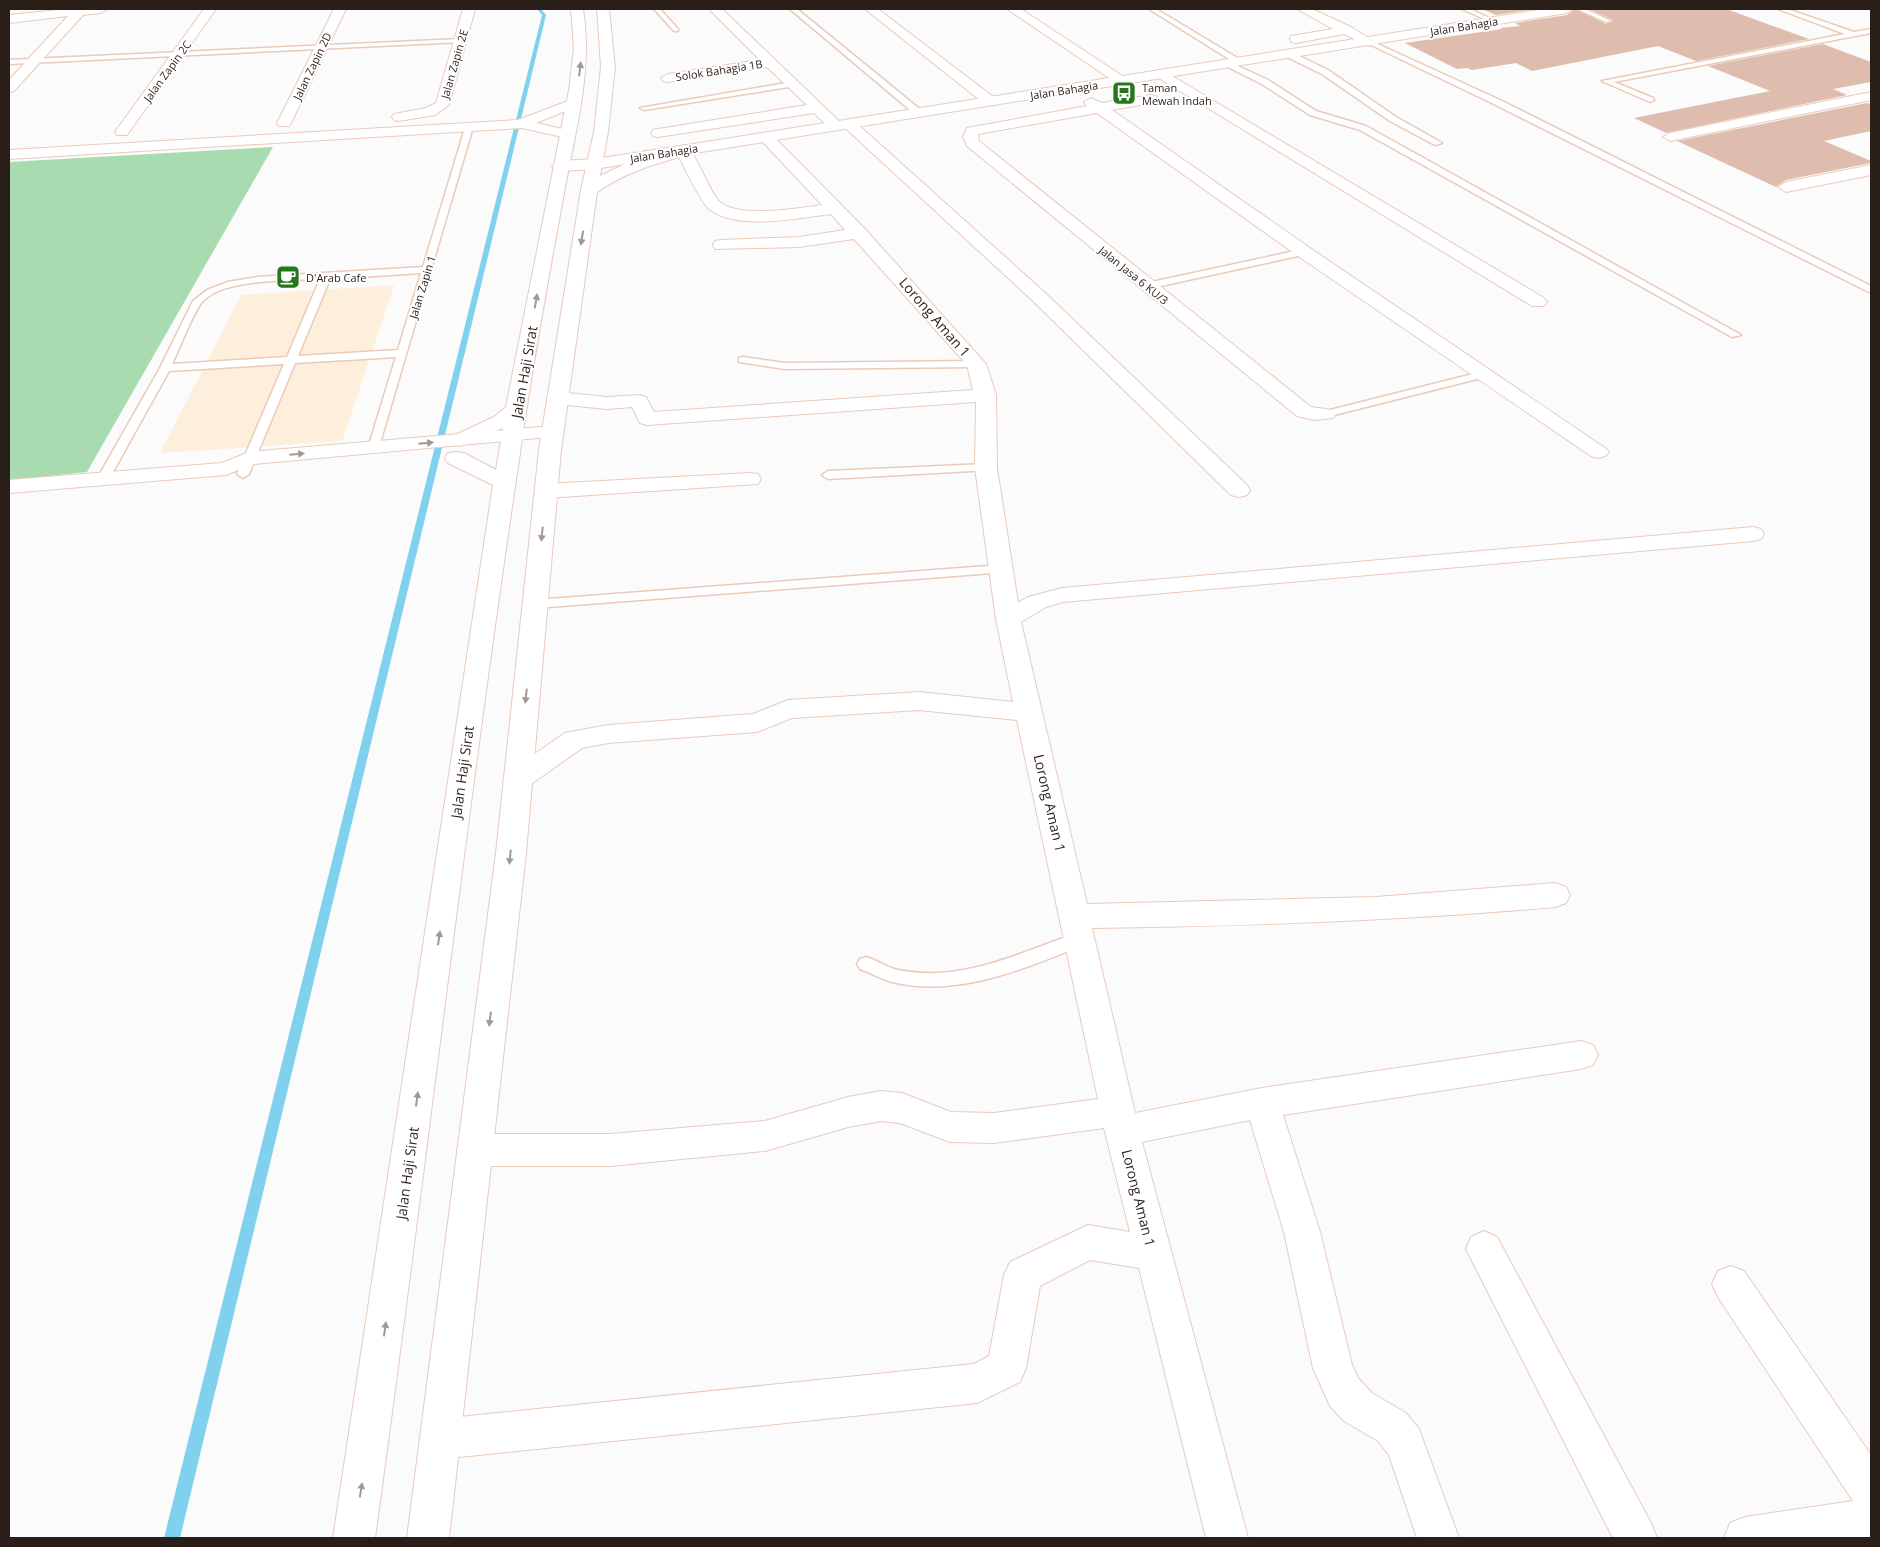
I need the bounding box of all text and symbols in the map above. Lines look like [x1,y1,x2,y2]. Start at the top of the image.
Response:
street label: Jalan Bahagia [1428,13,1499,39]
street label: Jalan Zapin 2E [437,28,471,101]
street label: Jalan Zapin 2D [289,30,335,103]
street label: Jalan Zapin 2C [139,37,194,105]
street label: Solok Bahagia 1B [674,56,764,84]
one-way arrow [576,60,584,76]
street label: Jalan Bahagia [1028,77,1099,103]
bus stop icon: Taman Mewah Indah [1111,80,1137,106]
place label: Taman Mewah Indah [1142,80,1212,108]
street label: Jalan Bahagia [628,140,699,166]
one-way arrow [578,230,586,246]
street label: Jalan Jasa 6 KU/3 [1095,242,1172,308]
street label: Jalan Zapin 1 [405,254,439,321]
cafe icon: D'Arab Cafe [275,264,301,290]
place label: D'Arab Cafe [306,270,366,285]
street label: Lorong Aman 1 [895,273,975,361]
one-way arrow [533,293,541,309]
street label: Jalan Haji Sirat [506,324,541,422]
one-way arrow [418,439,434,447]
one-way arrow [290,450,306,458]
one-way arrow [537,526,545,542]
one-way arrow [521,688,529,704]
street label: Jalan Haji Sirat [446,724,478,822]
street label: Lorong Aman 1 [1030,752,1070,854]
one-way arrow [506,850,514,866]
one-way arrow [435,930,443,946]
one-way arrow [486,1011,494,1027]
one-way arrow [413,1091,421,1107]
street label: Jalan Haji Sirat [391,1125,423,1223]
street label: Lorong Aman 1 [1118,1147,1160,1249]
one-way arrow [382,1321,390,1337]
one-way arrow [357,1482,365,1498]

